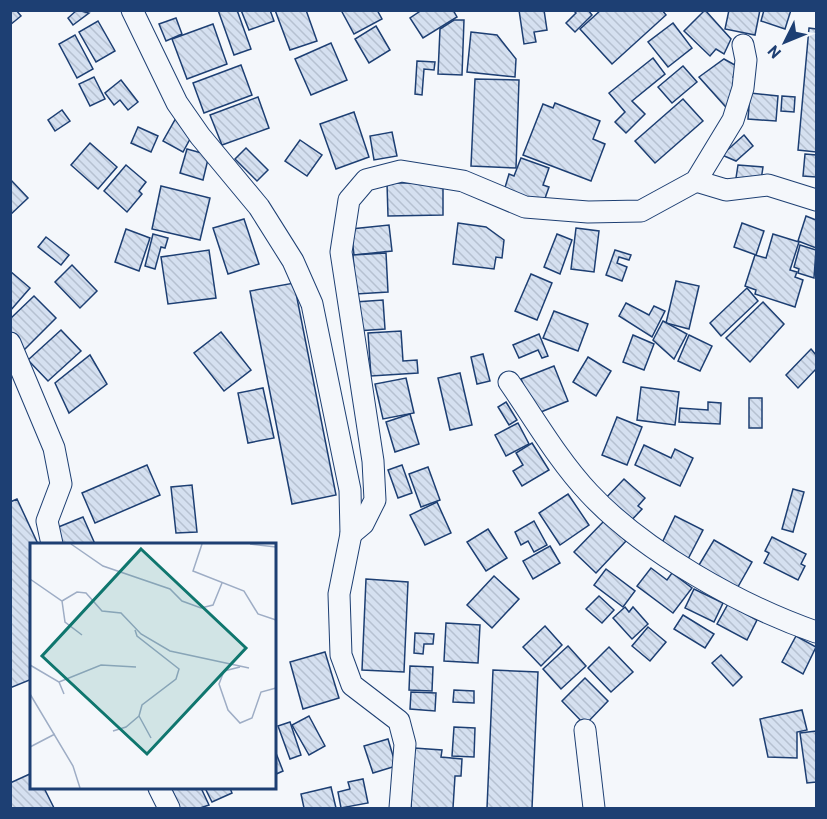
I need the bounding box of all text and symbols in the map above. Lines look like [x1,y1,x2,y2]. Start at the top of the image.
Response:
north arrow [755,12,815,72]
text: N [763,42,784,63]
inset map [30,543,276,789]

